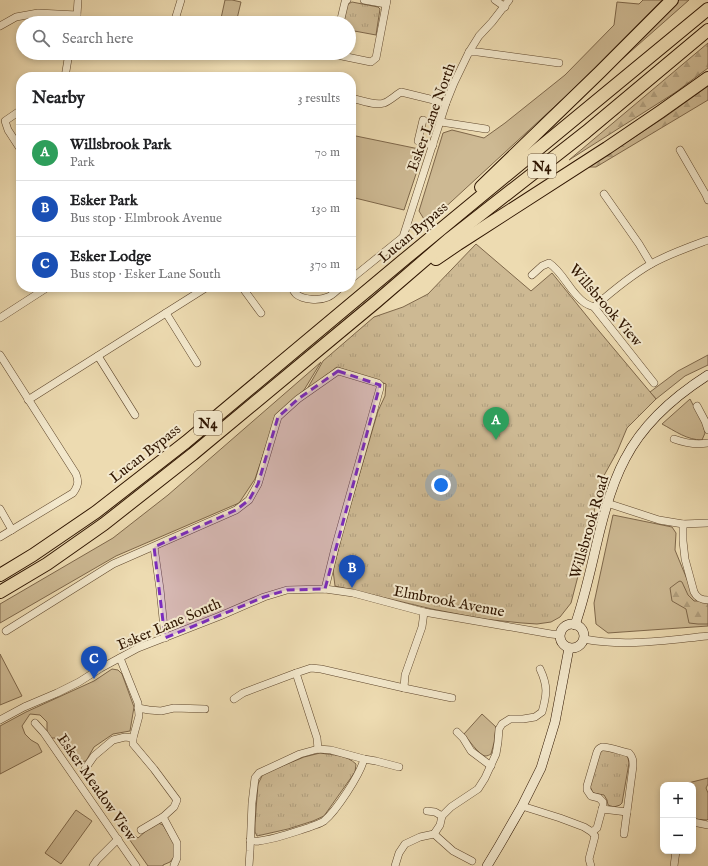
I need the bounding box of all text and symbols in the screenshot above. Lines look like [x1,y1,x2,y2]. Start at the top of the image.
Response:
search box [16,16,356,60]
icon: search [30,27,52,49]
text: Search here [62,29,133,48]
street label: Esker Lane North [403,60,460,174]
text: Nearby [32,88,85,109]
text: 3 results [298,90,340,107]
text: Willsbrook Park [70,135,171,154]
text: A [41,144,49,161]
text: 70 m [315,144,340,161]
text: Park [70,154,95,171]
road number: N4 [528,154,556,178]
text: Esker Park [70,191,138,210]
street label: Lucan Bypass [375,198,452,267]
text: B [41,200,49,217]
text: 130 m [311,200,340,217]
text: Bus stop · Elmbrook Avenue [70,210,222,227]
text: Esker Lodge [70,247,151,266]
text: C [40,256,50,273]
text: 370 m [310,256,340,273]
street label: Willsbrook View [565,260,647,351]
text: Bus stop · Esker Lane South [70,266,221,283]
pin: A [483,407,509,440]
road number: N4 [194,411,222,435]
street label: Lucan Bypass [106,420,185,487]
street label: Willsbrook Road [566,472,614,581]
your location [431,475,451,495]
pin: B [339,555,365,588]
street label: Elmbrook Avenue [392,581,506,622]
street label: Esker Lane South [114,594,224,655]
pin: C [81,646,107,679]
street label: Esker Meadow View [53,730,141,845]
map controls [660,782,696,854]
button: + [660,782,696,818]
button: − [660,818,696,854]

